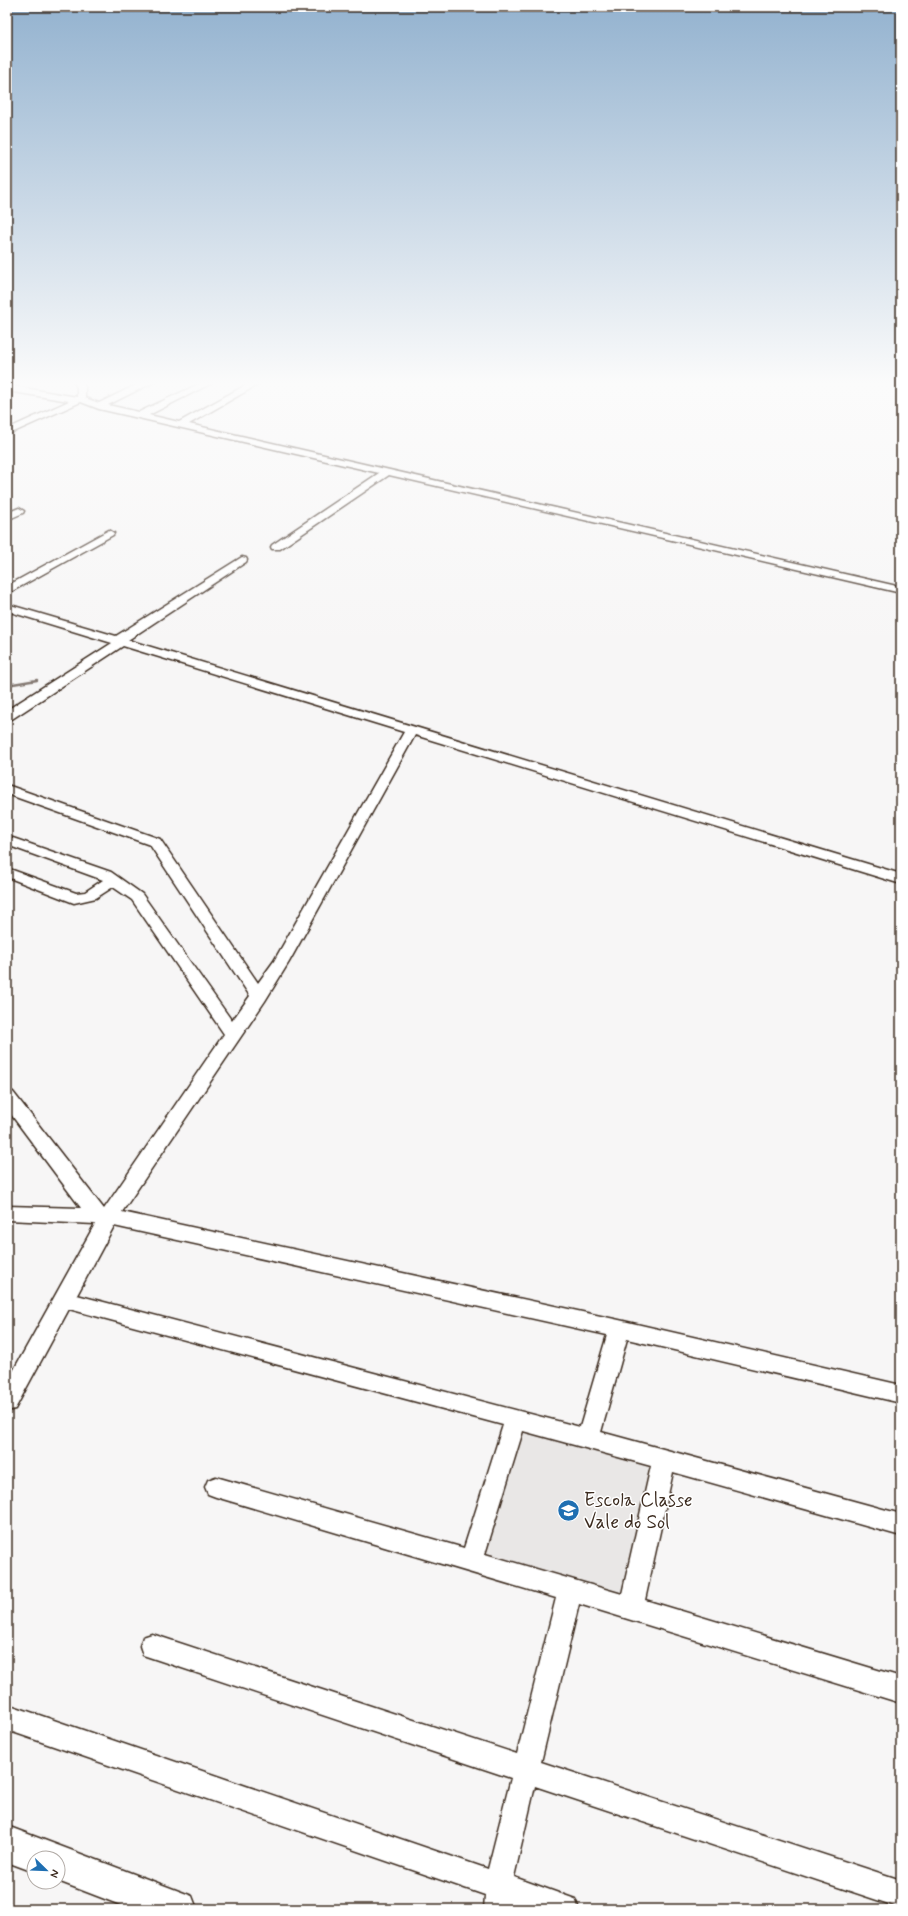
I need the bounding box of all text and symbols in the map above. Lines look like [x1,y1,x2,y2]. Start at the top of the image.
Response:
place label: Escola Classe Vale do Sol [584,1488,693,1535]
school or university icon: Escola Classe Vale do Sol [556,1497,582,1523]
north arrow [26,1850,66,1890]
text: N [46,1867,62,1880]

